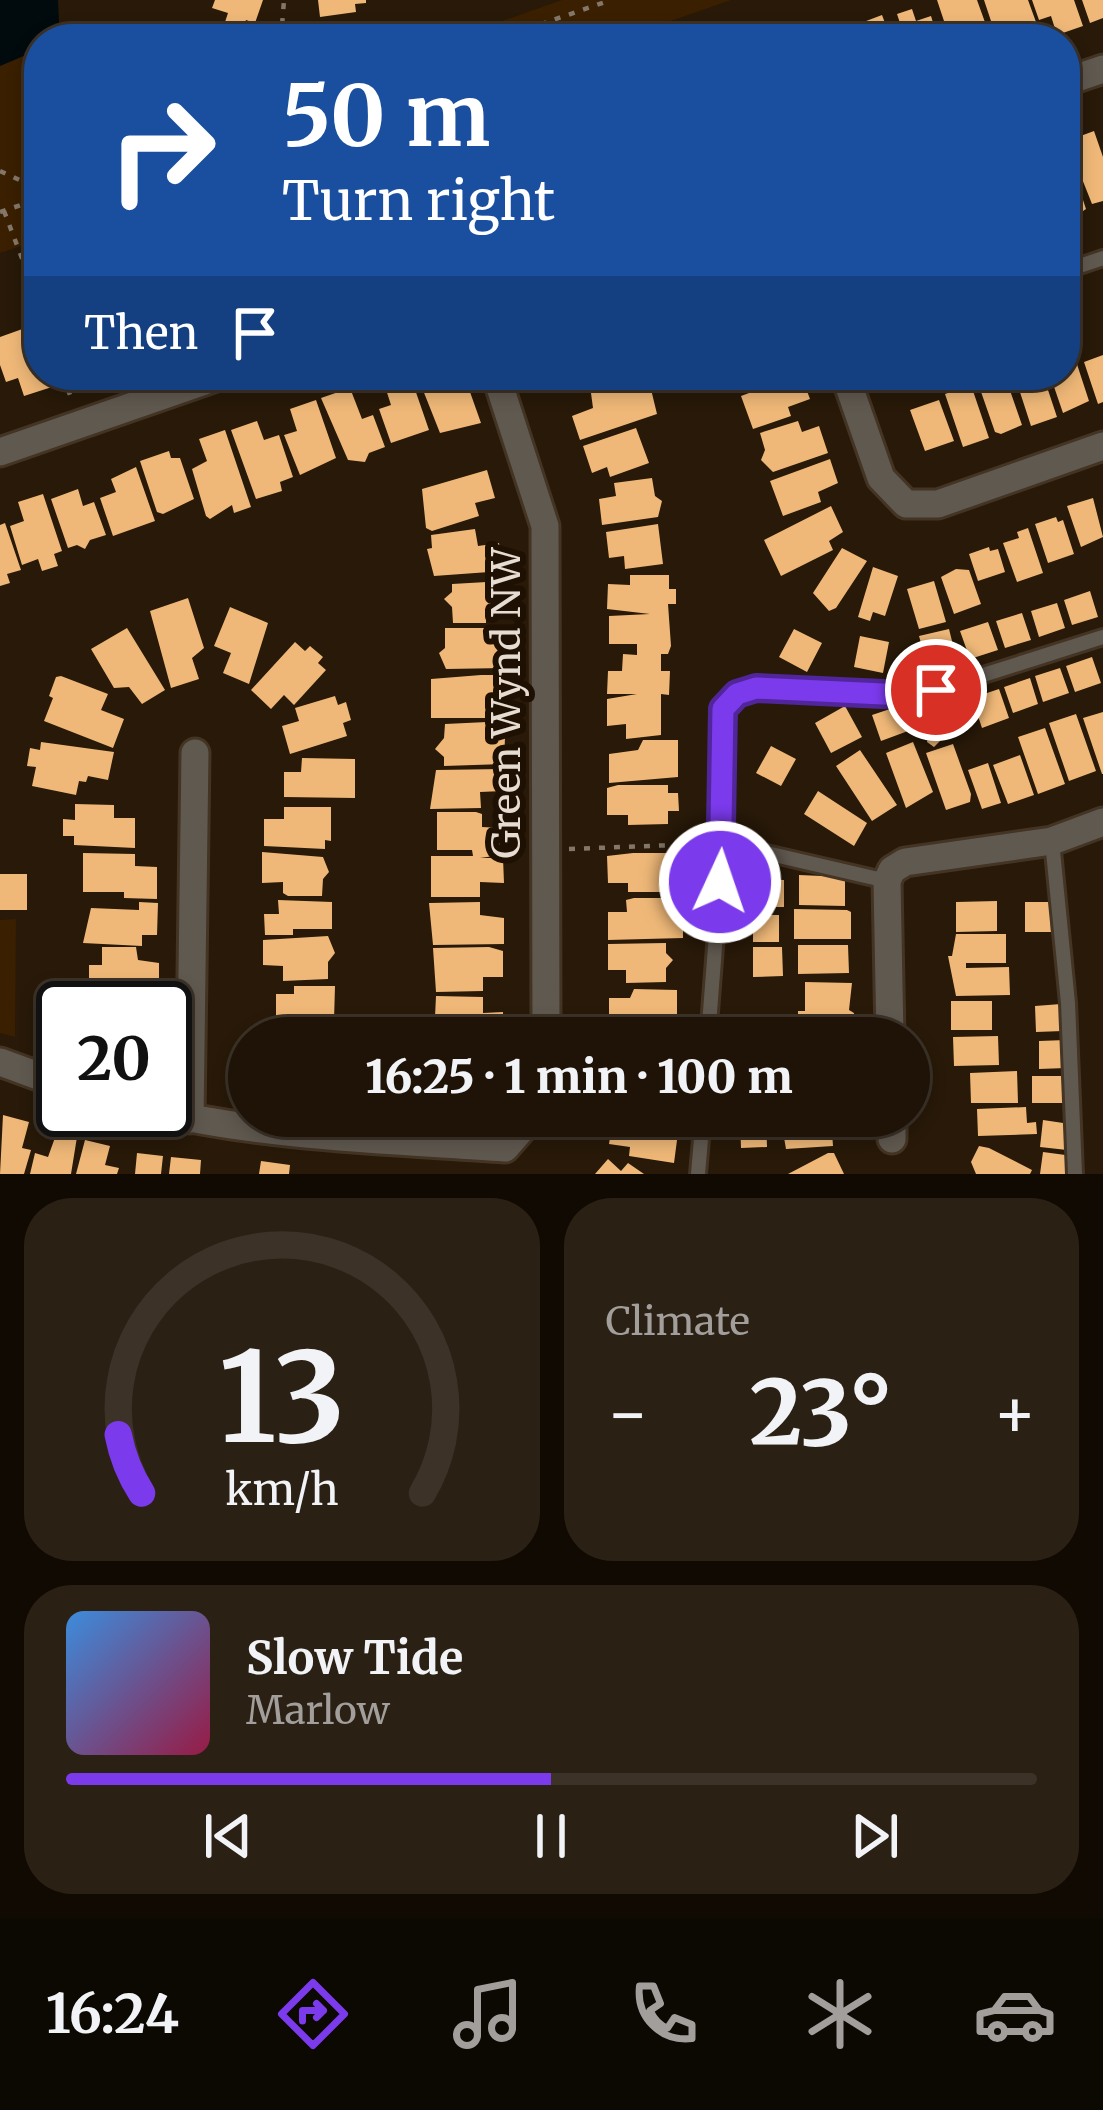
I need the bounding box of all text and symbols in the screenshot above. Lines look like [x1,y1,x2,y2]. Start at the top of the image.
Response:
text: 50 m [282,63,490,169]
icon: right [84,72,240,228]
text: Turn right [282,167,555,235]
icon: arrive [222,300,288,366]
text: Then [84,305,198,361]
street label: Green Wynd NW [482,546,531,858]
pin [885,639,987,741]
icon: arrive [903,657,969,723]
position arrow [657,819,783,945]
speed limit sign: 20 [36,981,192,1137]
text: 16:25 · 1 min · 100 m [365,1049,793,1105]
text: Climate [606,1297,750,1346]
text: 13 [218,1319,345,1476]
text: 23° [749,1356,893,1470]
text: − [606,1372,650,1455]
text: + [993,1372,1037,1455]
text: km/h [225,1462,339,1516]
text: Slow Tide [246,1630,463,1686]
text: Marlow [246,1686,390,1735]
icon: previous [195,1803,261,1869]
icon: pause [518,1803,584,1869]
icon: next [842,1803,908,1869]
icon: directions [271,1972,355,2056]
icon: music [446,1972,530,2056]
icon: phone [622,1972,706,2056]
icon: climate [798,1972,882,2056]
icon: car [973,1972,1057,2056]
text: 16:24 [46,1980,179,2048]

